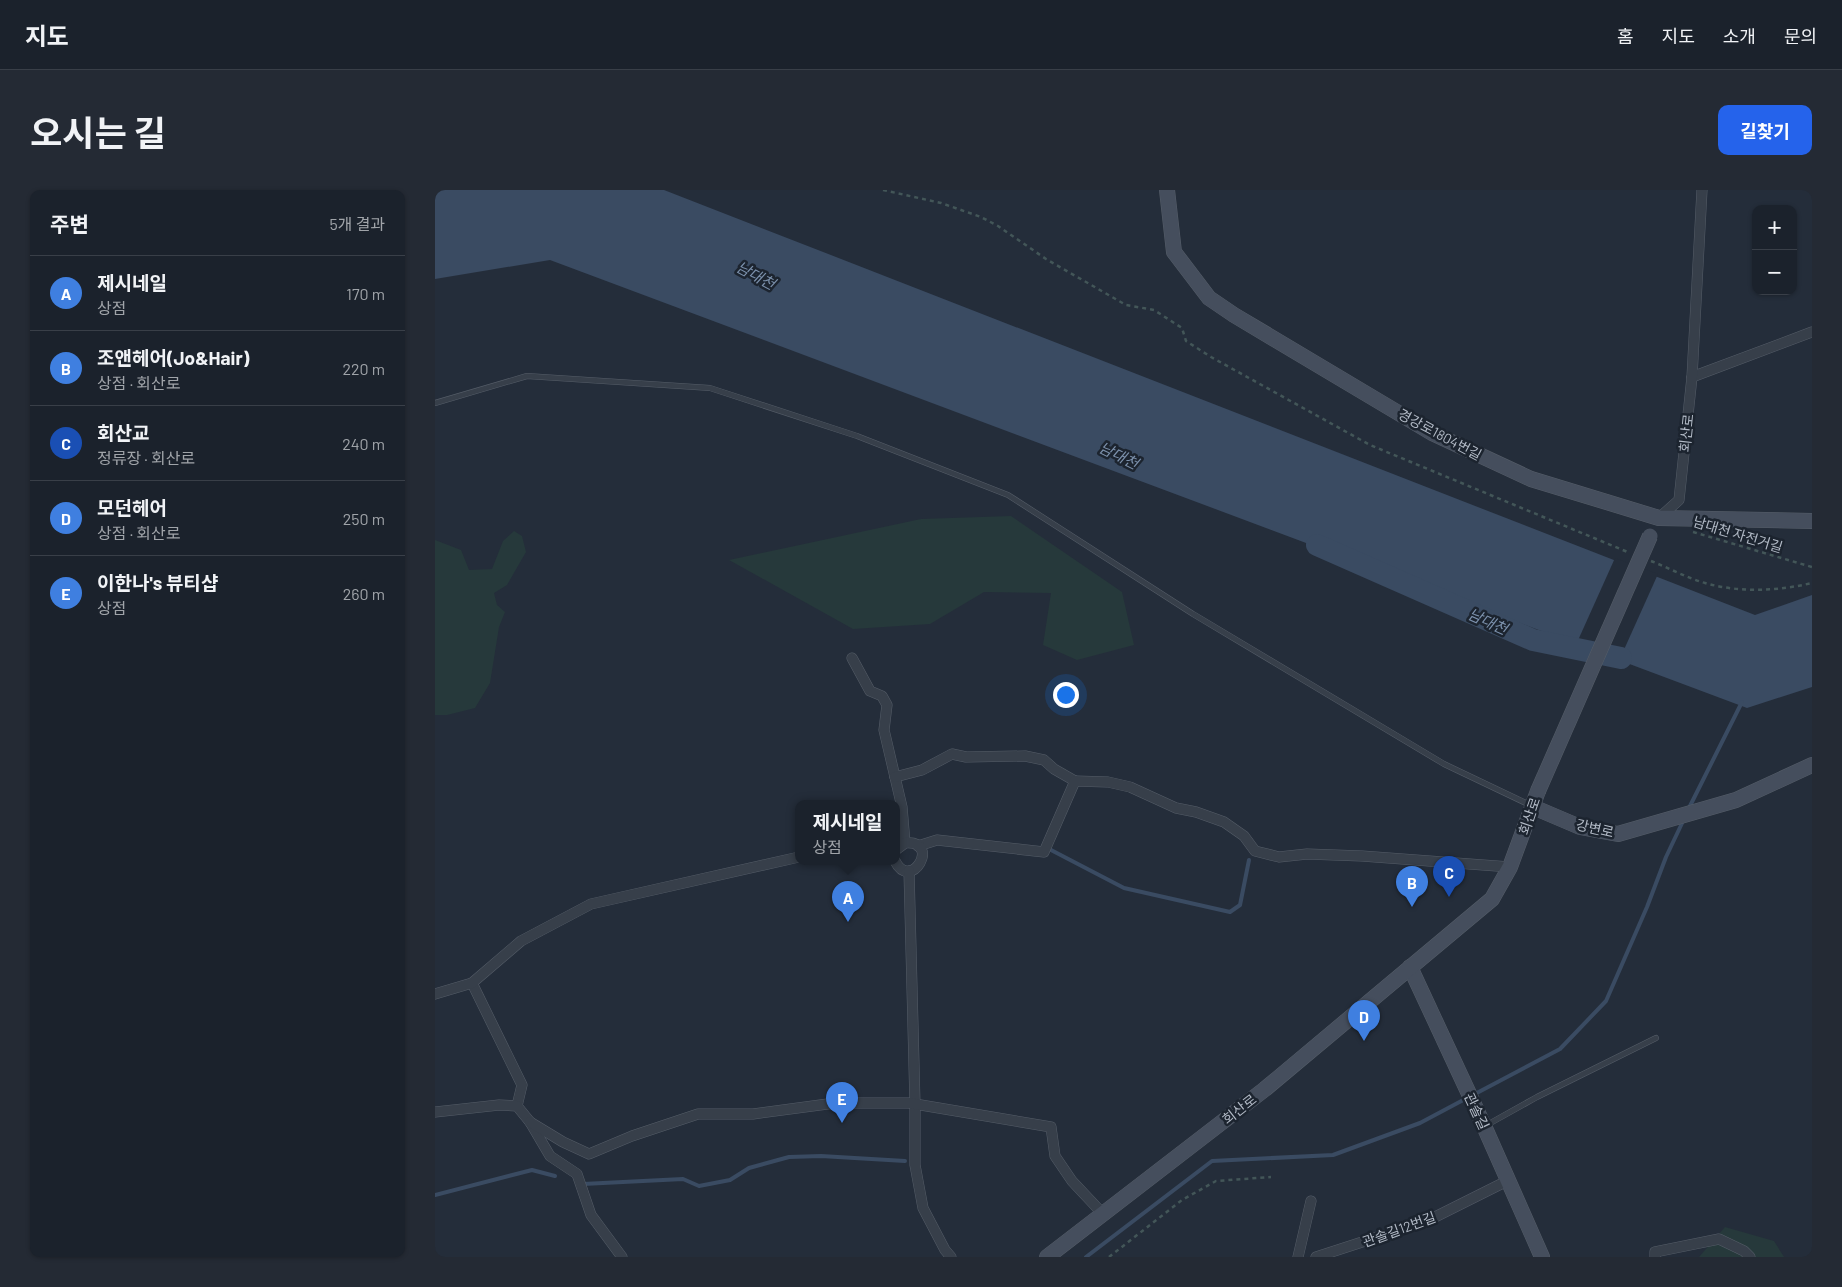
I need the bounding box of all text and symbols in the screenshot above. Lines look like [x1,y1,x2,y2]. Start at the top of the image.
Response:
text: 지도 [25,21,69,50]
text: 홈 [1617,25,1634,47]
text: 지도 [1662,25,1695,47]
text: 소개 [1723,25,1756,47]
text: 문의 [1784,25,1817,47]
button: 길찾기 [1718,105,1812,155]
text: 오시는 길 [30,111,166,153]
map controls [1752,205,1797,295]
button: + [1752,205,1797,250]
text: 주변 [50,211,89,236]
text: 5개 결과 [329,214,385,233]
button: − [1752,250,1797,295]
water label: 남대천 [733,257,780,294]
text: 제시네일 [97,271,167,294]
text: A [61,284,71,303]
text: 170 m [346,284,385,303]
text: 상점 [97,298,126,317]
text: 조앤헤어(Jo&Hair) [97,346,249,369]
text: B [61,359,71,378]
text: 220 m [342,359,385,378]
text: 상점 · 회산로 [97,373,180,392]
street label: 경강로1804번길 [1395,405,1485,463]
street label: 회산로 [1676,413,1696,453]
text: 회산교 [97,421,149,444]
text: C [61,434,71,453]
text: 240 m [342,434,385,453]
water label: 남대천 [1096,438,1144,473]
text: 정류장 · 회산로 [97,448,195,467]
text: 모던헤어 [97,496,167,519]
text: D [61,509,71,528]
text: 250 m [343,509,385,528]
street label: 남대천 자전거길 [1691,512,1785,556]
text: 상점 · 회산로 [97,523,180,542]
text: 이한나's 뷰티샵 [97,571,218,594]
text: E [61,584,71,603]
text: 260 m [343,584,385,603]
text: 상점 [97,598,126,617]
water label: 남대천 [1465,604,1513,639]
your location [1053,682,1079,708]
street label: 회산로 [1515,795,1543,837]
popup [795,800,900,865]
text: 제시네일 [813,810,882,833]
street label: 강변로 [1574,815,1616,841]
text: 상점 [813,837,842,856]
pin: C [1433,856,1465,897]
pin: B [1396,866,1428,907]
pin: A [832,881,864,922]
pin: D [1348,1000,1380,1041]
pin: E [826,1082,858,1123]
street label: 회산로 [1219,1090,1260,1128]
street label: 관솔길 [1461,1090,1493,1132]
street label: 관솔길12번길 [1360,1208,1438,1250]

